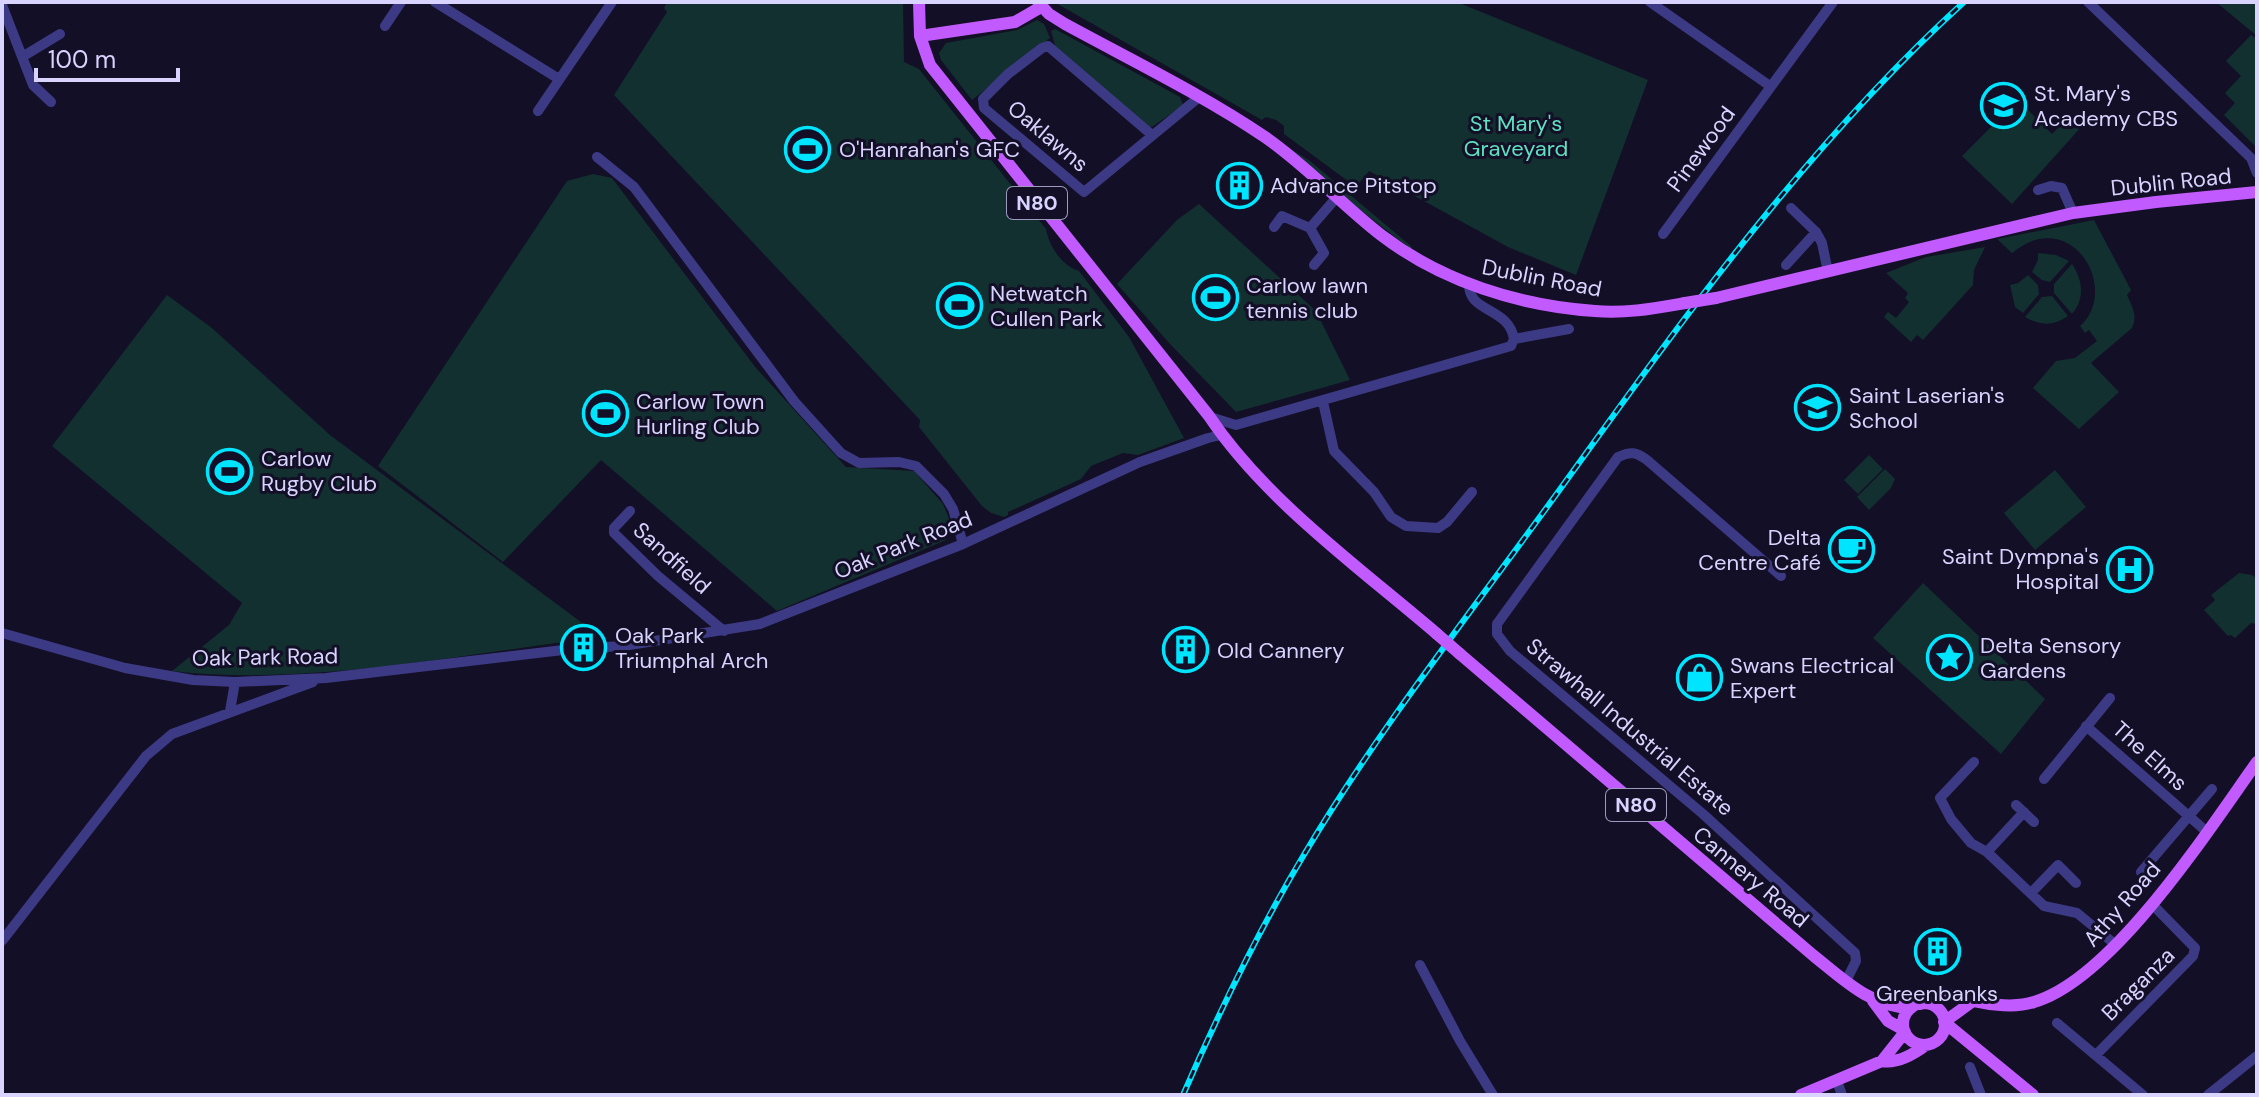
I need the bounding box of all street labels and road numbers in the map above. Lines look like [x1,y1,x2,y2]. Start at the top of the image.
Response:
street label: Oaklawns [1001,94,1095,178]
street label: Pinewood [1660,100,1742,198]
street label: Dublin Road [2109,161,2233,203]
road number: N80 [1007,187,1067,219]
street label: Dublin Road [1480,252,1604,304]
street label: Oak Park Road [830,504,976,586]
street label: Sandfield [627,516,717,600]
street label: Strawhall Industrial Estate [1520,632,1740,822]
street label: Oak Park Road [192,641,338,673]
street label: The Elms [2106,715,2194,797]
road number: N80 [1606,789,1666,821]
street label: Cannery Road [1687,820,1815,934]
street label: Athy Road [2077,855,2167,953]
street label: Braganza [2095,941,2181,1027]

